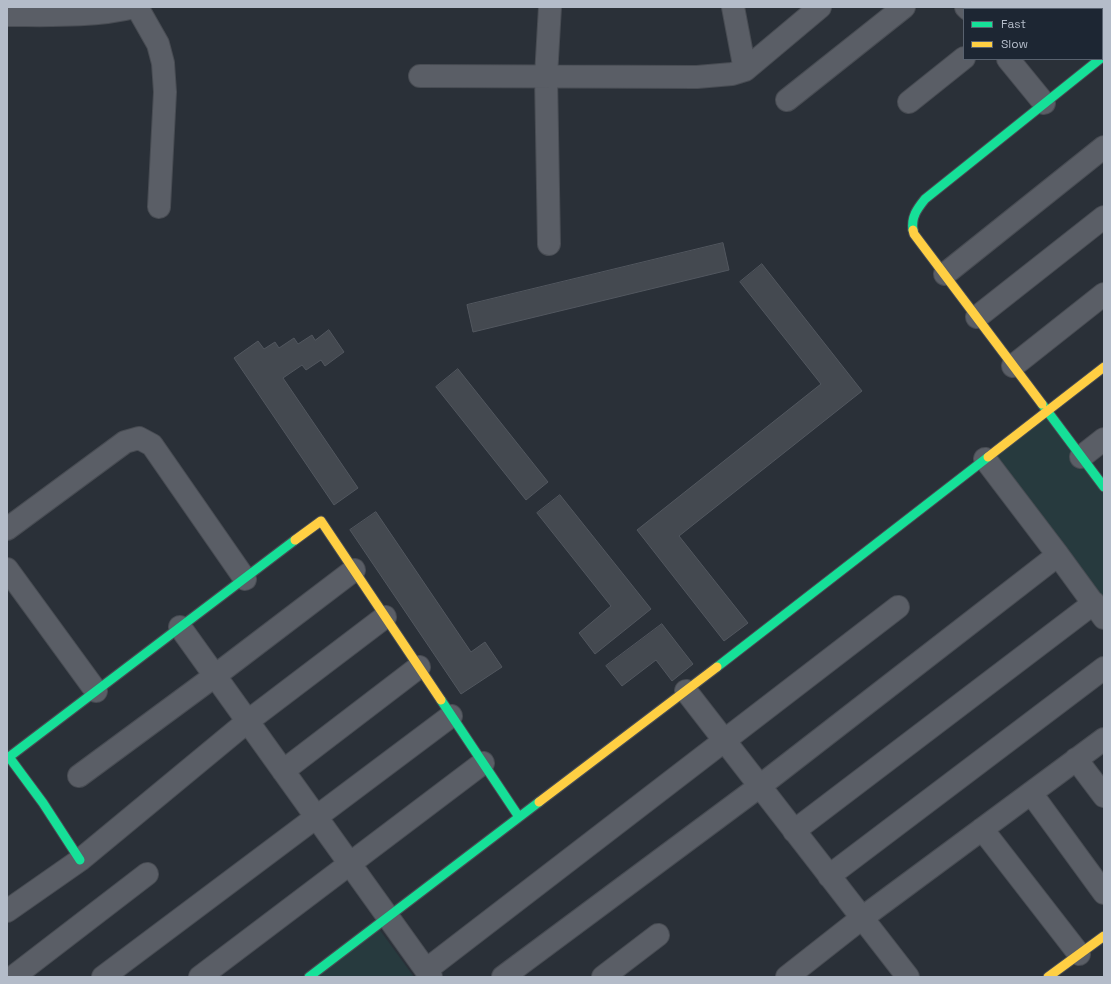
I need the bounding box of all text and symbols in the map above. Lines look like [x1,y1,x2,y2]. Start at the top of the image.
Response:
legend [963,8,1103,60]
text: Fast [1001,16,1026,32]
text: Slow [1001,36,1028,52]

